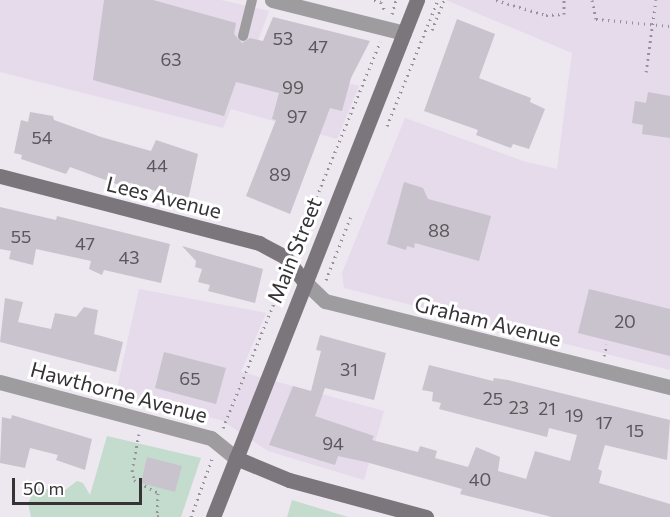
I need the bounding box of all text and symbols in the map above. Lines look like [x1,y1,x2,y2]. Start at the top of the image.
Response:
house number: 53 [273,27,293,49]
house number: 47 [308,35,328,57]
house number: 63 [160,48,182,70]
house number: 99 [282,76,304,98]
house number: 97 [287,105,307,127]
house number: 54 [31,126,53,148]
house number: 44 [146,154,168,176]
house number: 89 [269,163,291,185]
street label: Lees Avenue [104,171,224,223]
street label: Main Street [261,194,327,306]
house number: 88 [428,219,450,241]
house number: 55 [11,225,31,247]
house number: 47 [75,232,95,254]
house number: 43 [118,246,140,268]
street label: Graham Avenue [412,291,564,351]
house number: 20 [614,310,636,332]
street label: Hawthorne Avenue [28,356,210,428]
house number: 31 [340,358,358,380]
house number: 65 [179,367,201,389]
house number: 25 [483,387,503,409]
house number: 23 [509,396,529,418]
house number: 21 [538,397,556,419]
house number: 19 [565,404,583,426]
house number: 17 [595,411,613,433]
house number: 15 [626,419,644,441]
house number: 94 [322,432,344,454]
scale bar [15,466,146,504]
house number: 40 [469,468,491,490]
text: 50 m [23,477,64,499]

